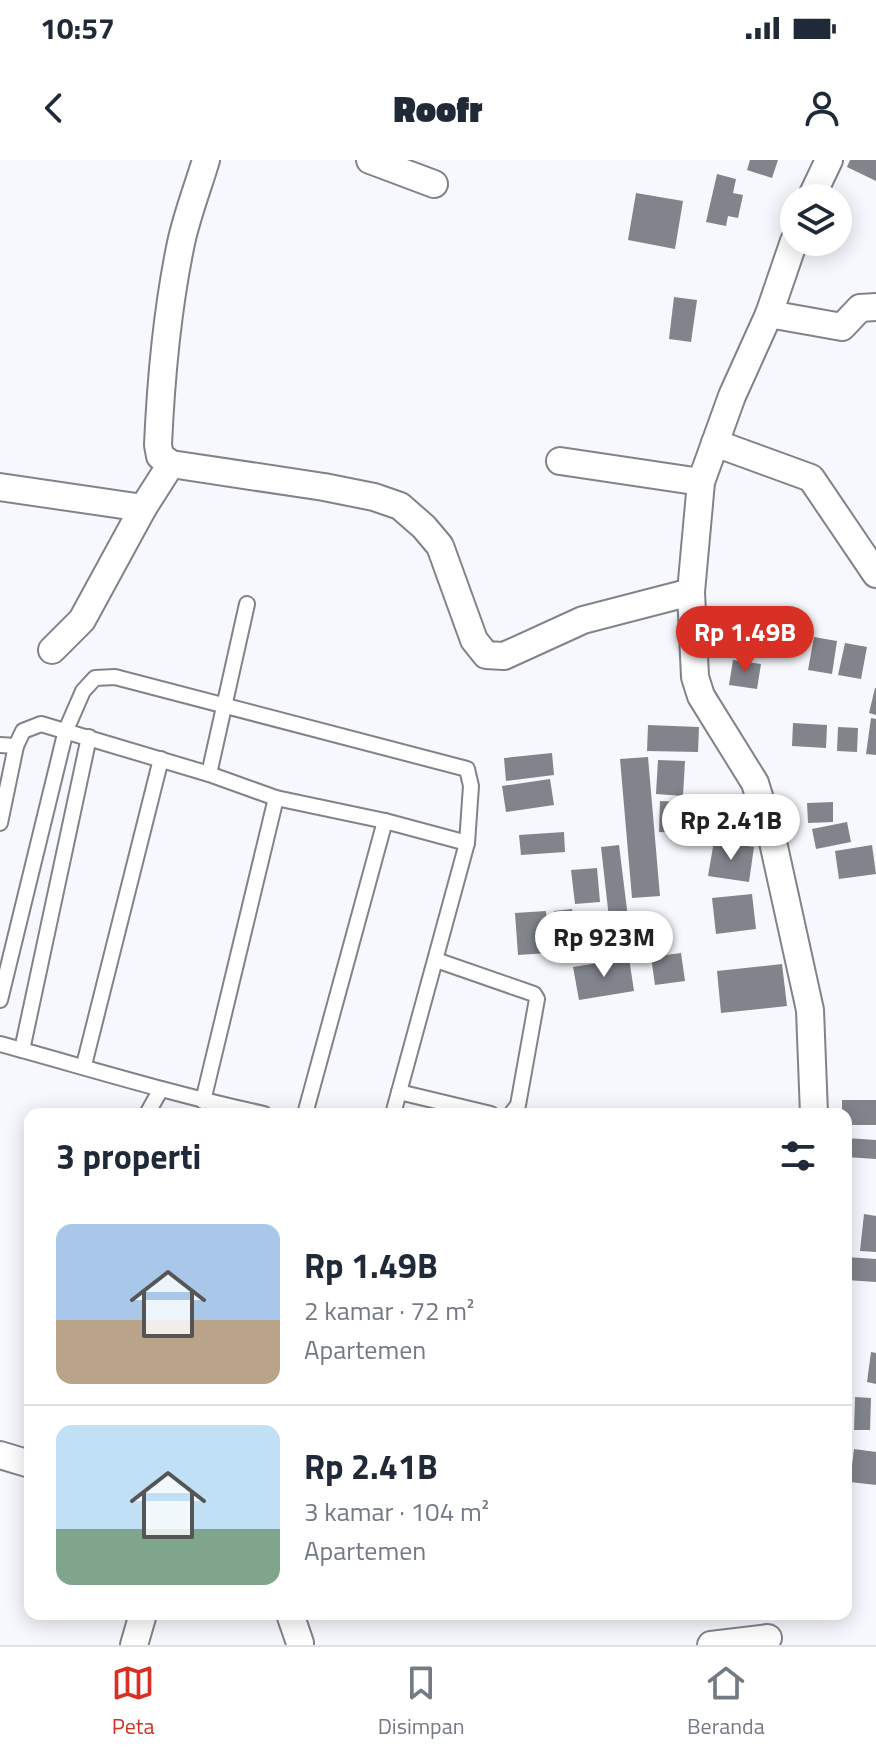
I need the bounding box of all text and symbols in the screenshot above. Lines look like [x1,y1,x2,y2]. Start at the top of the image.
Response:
text: 10:57 [40,5,115,51]
text: Roofr [394,81,482,136]
icon: back [32,86,76,130]
icon: person [800,86,844,130]
map controls [780,184,852,256]
button: layers [780,184,852,256]
pin: Rp 1.49B [662,606,828,674]
text: Rp 1.49B [694,612,796,651]
pin: Rp 2.41B [648,794,814,862]
text: Rp 2.41B [680,800,782,839]
pin: Rp 923M [530,911,678,979]
text: Rp 923M [553,917,655,956]
text: 3 properti [56,1130,201,1182]
icon: filters [776,1134,820,1178]
text: Rp 1.49B [304,1239,438,1291]
icon: home [120,1256,216,1352]
text: 2 kamar · 72 m² [304,1291,474,1330]
text: Apartemen [304,1330,426,1369]
text: Rp 2.41B [304,1440,438,1492]
icon: home [120,1457,216,1553]
text: 3 kamar · 104 m² [304,1492,489,1531]
text: Apartemen [304,1531,426,1570]
tab: Peta [111,1661,155,1743]
tab: Disimpan [378,1661,465,1743]
tab: Beranda [687,1661,765,1743]

